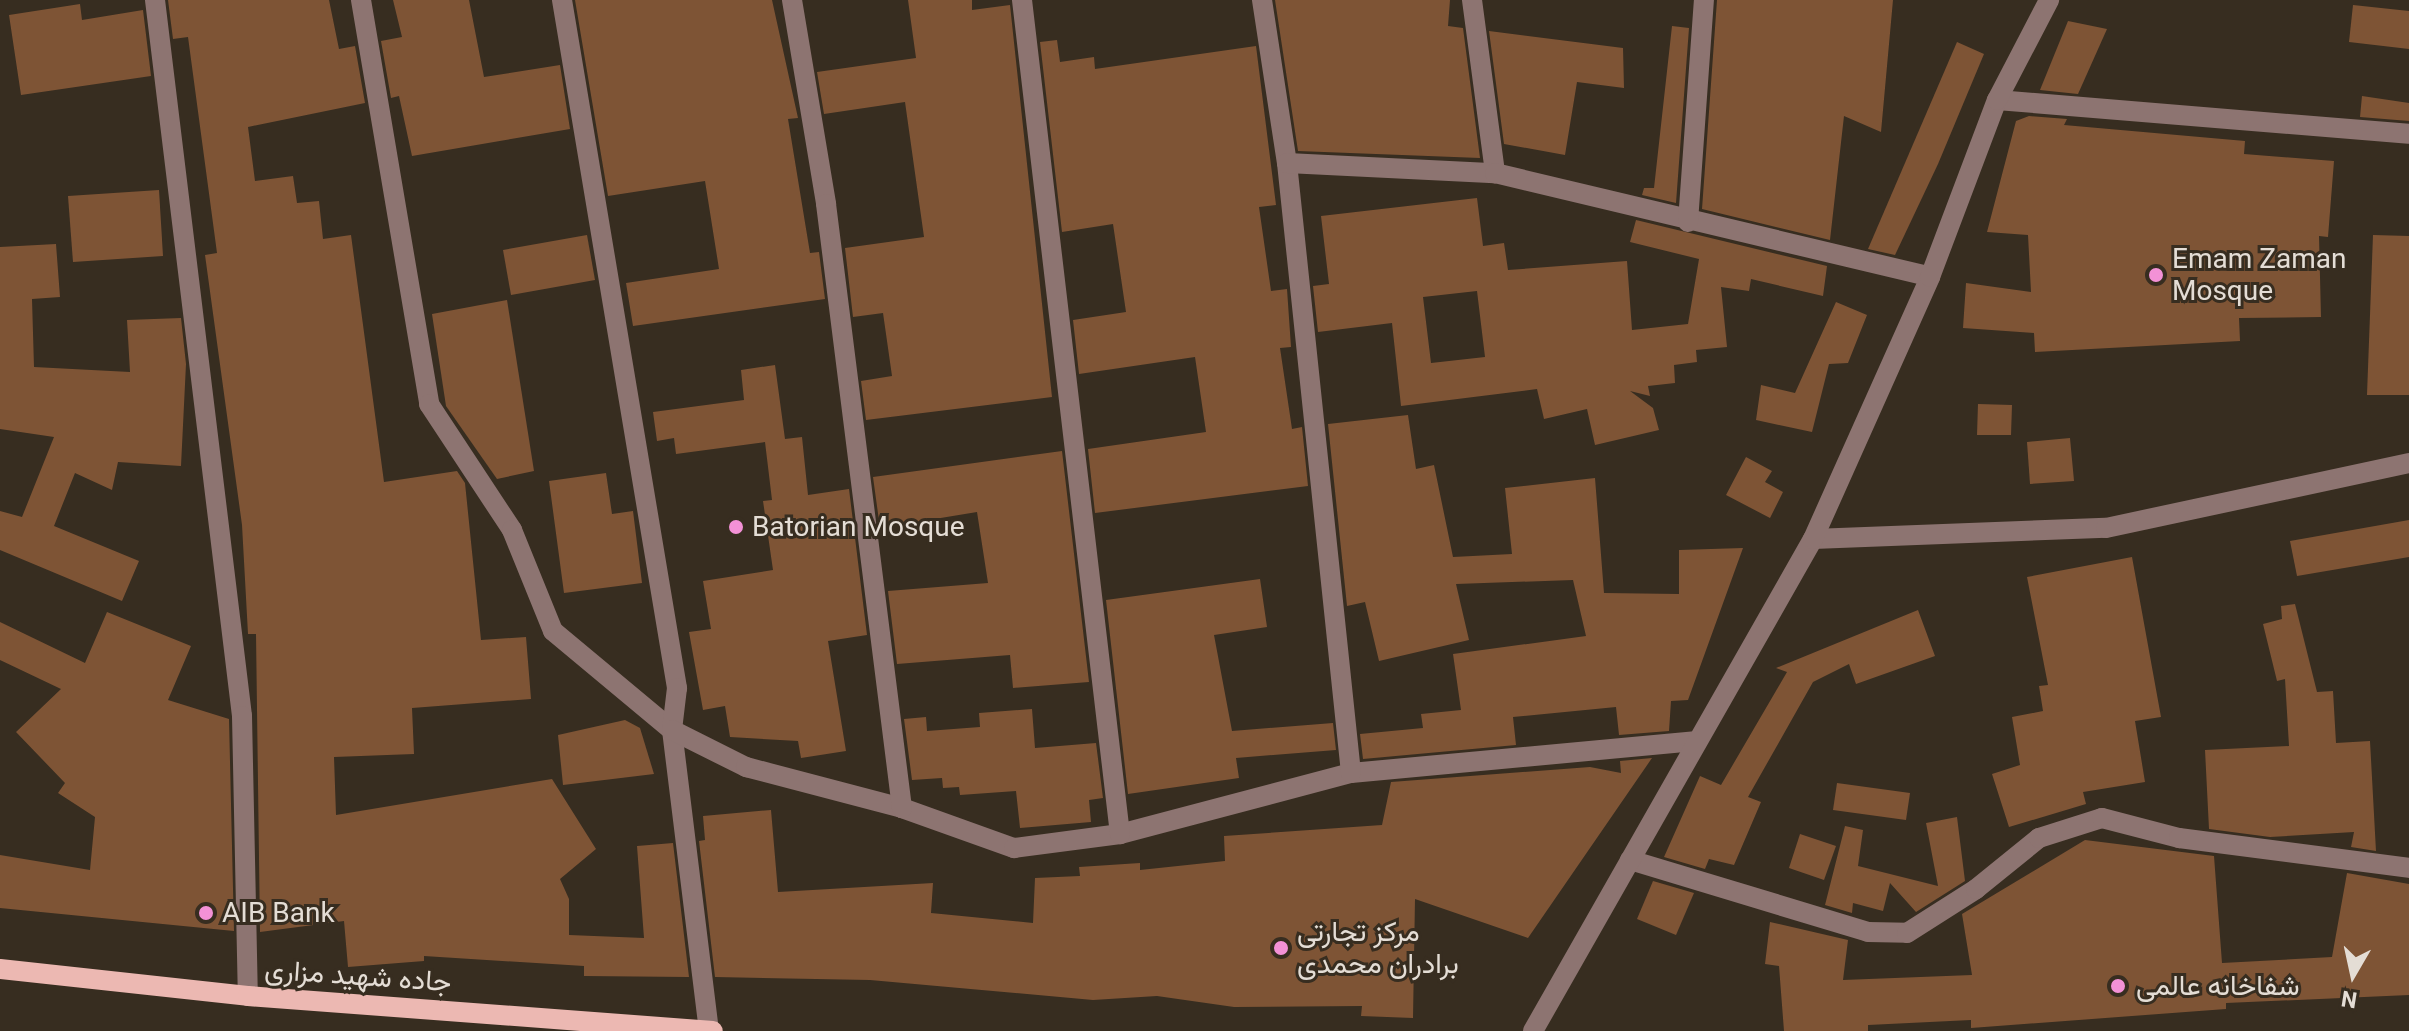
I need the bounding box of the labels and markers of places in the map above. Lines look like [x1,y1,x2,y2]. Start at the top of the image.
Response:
place label: Emam Zaman Mosque [2172,242,2346,308]
marker: Emam Zaman Mosque [2147,266,2165,284]
place label: Batorian Mosque [752,510,965,544]
marker: Batorian Mosque [727,518,745,536]
place label: AIB Bank [222,896,335,930]
marker: AIB Bank [197,904,215,922]
place label: مرکز تجارتی برادران محمدی [1297,915,1459,981]
marker: مرکز تجارتی برادران محمدی [1272,939,1290,957]
place label: شفاخانه عالمی [2136,969,2300,1003]
marker: شفاخانه عالمی [2107,975,2129,997]

